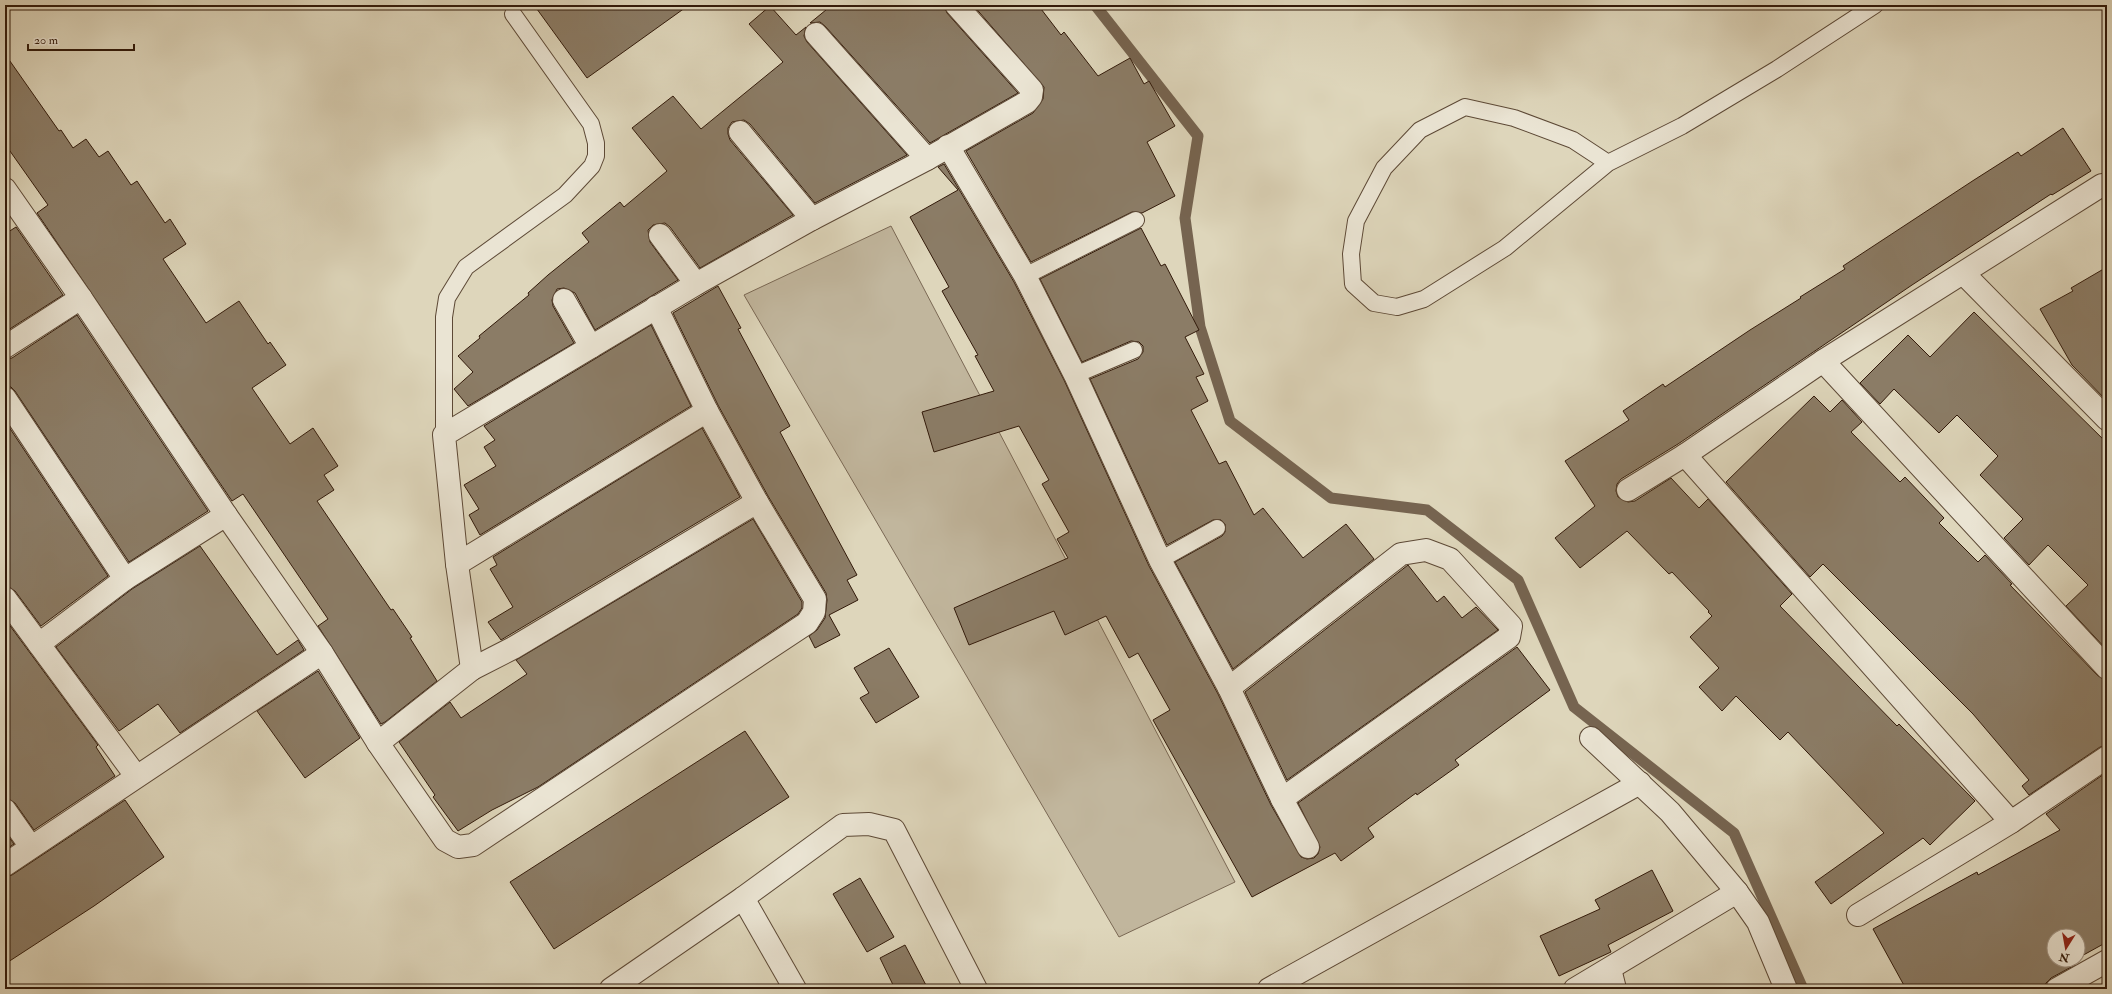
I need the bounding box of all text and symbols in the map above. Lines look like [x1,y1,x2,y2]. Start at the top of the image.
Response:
scale bar [28,26,134,52]
text: 20 m [34,33,59,48]
north arrow [2046,928,2086,968]
text: N [2057,950,2071,965]

